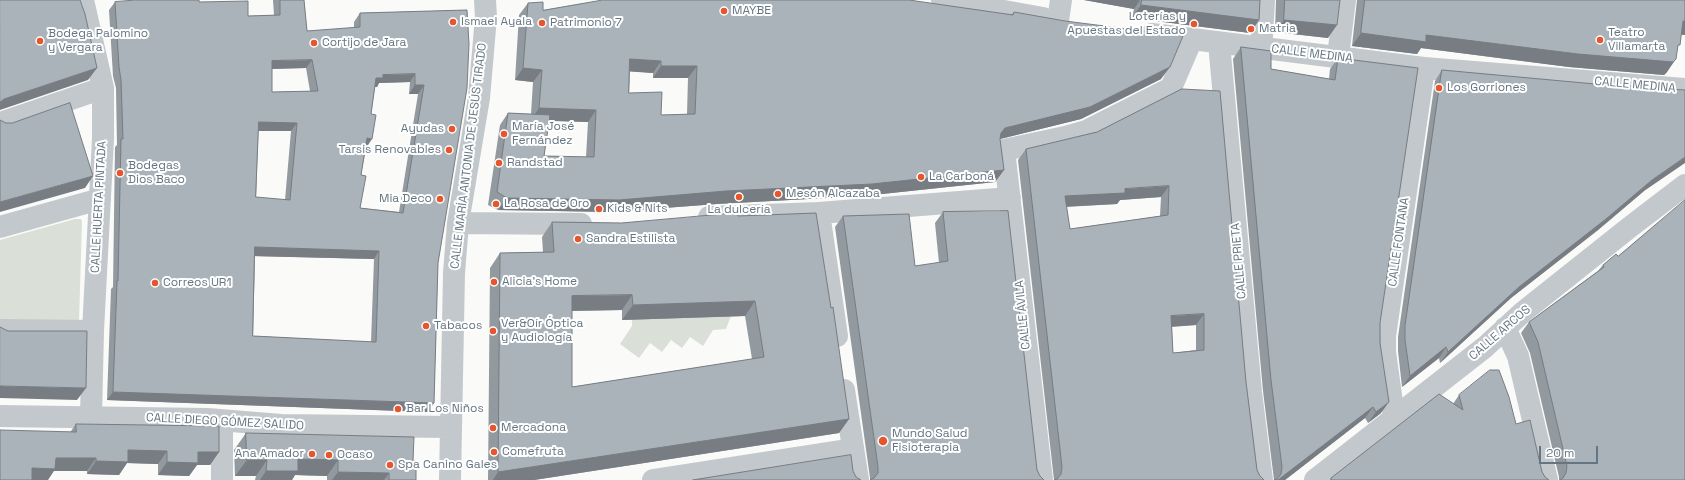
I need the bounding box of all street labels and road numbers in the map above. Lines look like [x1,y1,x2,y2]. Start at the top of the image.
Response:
street label: CALLE MARÍA ANTONIA DE JESÚS TIRADO [448,42,490,270]
street label: CALLE MEDINA [1271,42,1353,66]
street label: CALLE MEDINA [1594,74,1676,96]
street label: CALLE HUERTA PINTADA [88,141,110,273]
street label: CALLE FONTANA [1386,197,1412,287]
street label: CALLE PRIETA [1229,222,1249,300]
street label: CALLE ÁVILA [1012,280,1034,350]
street label: CALLE ARCOS [1466,303,1534,363]
street label: CALLE DIEGO GÓMEZ SALIDO [146,411,304,433]

